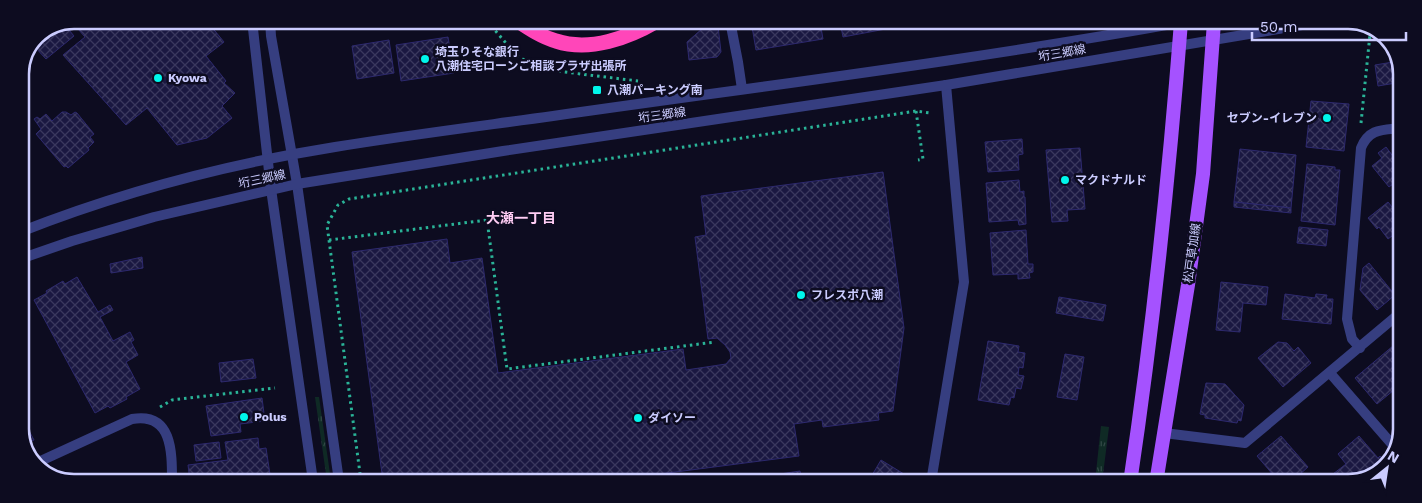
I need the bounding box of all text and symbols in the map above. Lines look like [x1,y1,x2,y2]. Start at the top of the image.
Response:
scale bar [1252,10,1406,42]
text: 50 m [1260,18,1297,36]
street label: 垳三郷線 [1037,42,1087,64]
place label: 埼玉りそな銀行 八潮住宅ローンご相談プラザ出張所 [435,45,626,73]
marker: 埼玉りそな銀行 八潮住宅ローンご相談プラザ出張所 [419,53,431,65]
place label: Kyowa [168,71,207,85]
marker: Kyowa [152,72,164,84]
place label: 八潮パーキング南 [607,83,703,97]
marker: 八潮パーキング南 [591,84,603,96]
street label: 垳三郷線 [637,105,687,125]
place label: セブン-イレブン [1227,111,1317,125]
marker: セブン-イレブン [1321,112,1333,124]
street label: 垳三郷線 [237,167,287,191]
place label: マクドナルド [1075,173,1147,187]
marker: マクドナルド [1059,174,1071,186]
district label: 大瀬一丁目 [486,210,556,226]
street label: 松戸草加線 [1181,222,1203,284]
place label: フレスポ八潮 [811,288,883,302]
marker: フレスポ八潮 [795,289,807,301]
place label: Polus [254,410,287,424]
marker: Polus [238,411,250,423]
place label: ダイソー [648,411,696,425]
marker: ダイソー [632,412,644,424]
north arrow [1362,443,1412,493]
text: N [1385,447,1402,466]

